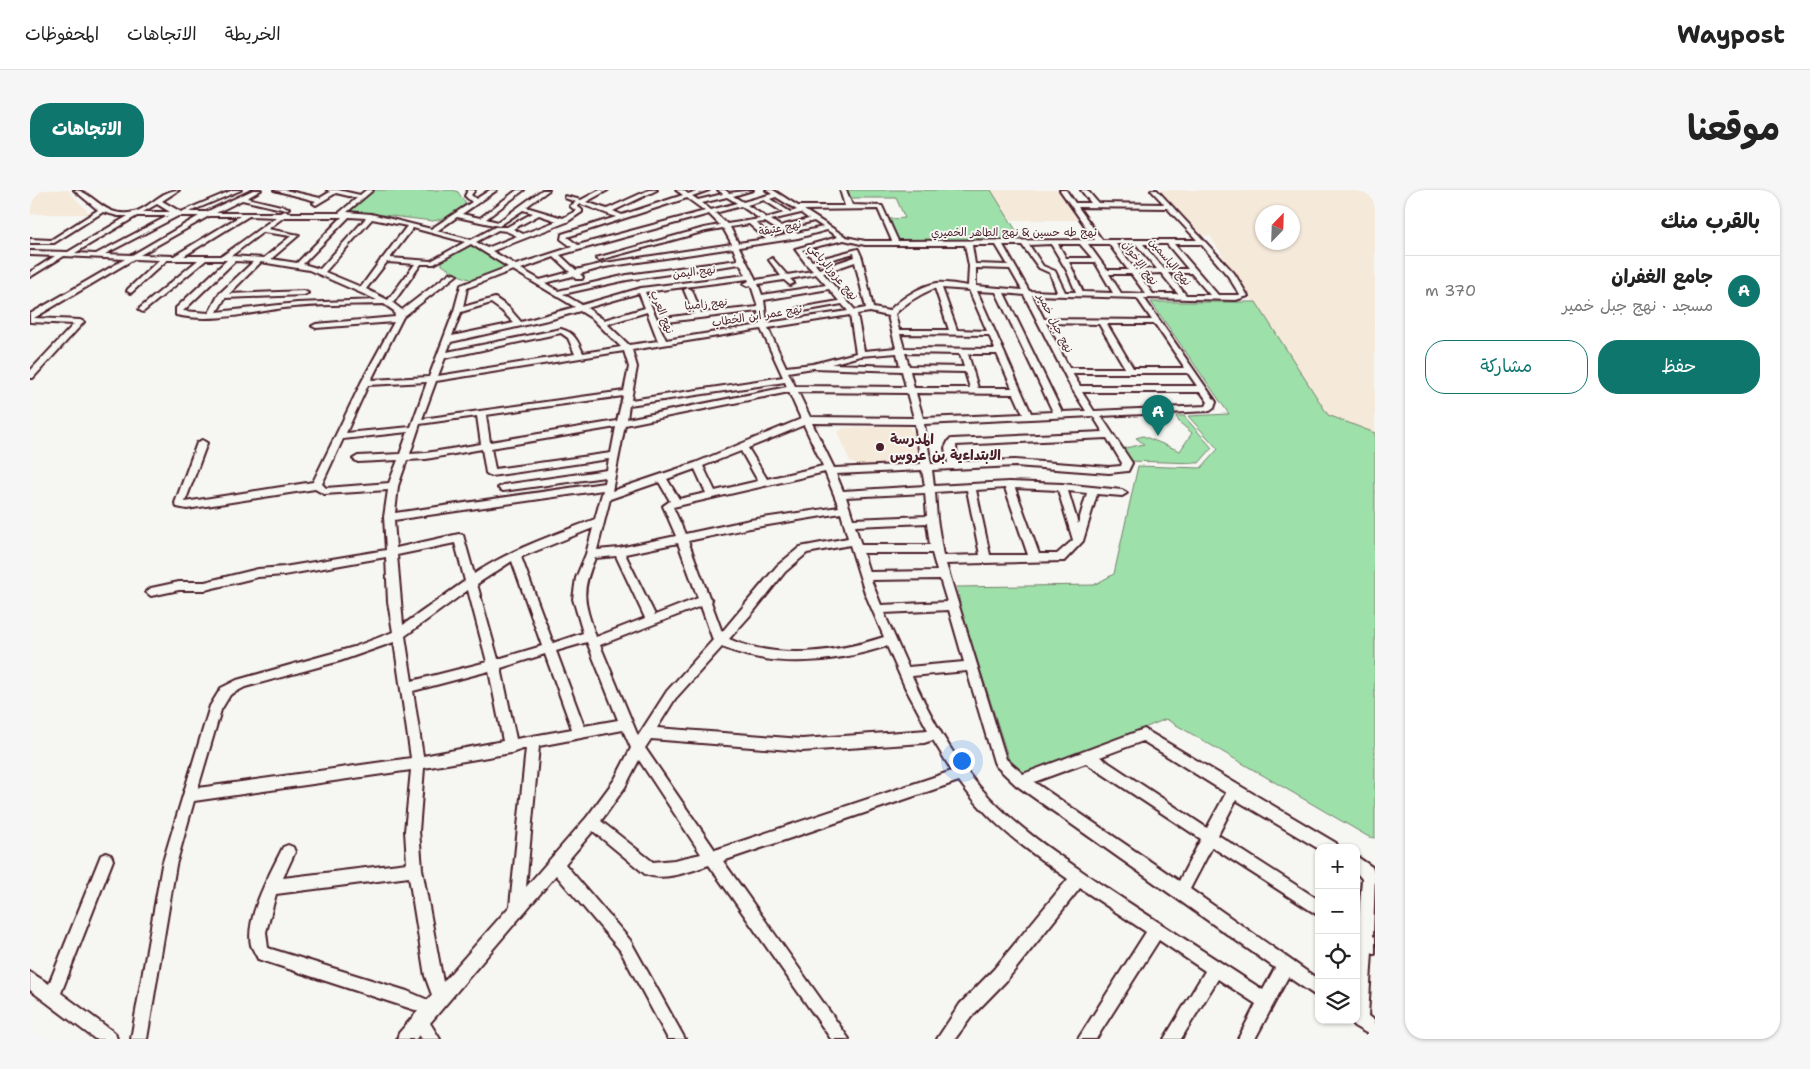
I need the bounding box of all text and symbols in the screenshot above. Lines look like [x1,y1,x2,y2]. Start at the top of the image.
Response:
text: Waypost [1677,19,1785,51]
text: المحفوظات [25,22,99,46]
text: الاتجاهات [127,22,197,46]
text: الخريطة [225,22,281,46]
button: الاتجاهات [30,103,144,157]
text: موقعنا [1687,104,1780,151]
north arrow [1255,205,1300,250]
text: بالقرب منك [1661,207,1760,235]
street label: نهج عتيقة [757,217,803,239]
street label: نهج طه حسين & نهج الطاهر الخميري [931,225,1097,241]
street label: نهج الياسمين [1146,235,1194,289]
street label: نهج الإخوان [1119,238,1161,288]
street label: نهج عزوزالرباعي [803,240,861,305]
street label: نهج اليمن [672,262,716,282]
text: جامع الغفران [1611,264,1713,289]
text: 370 m [1425,280,1476,301]
text: A [1738,280,1750,301]
street label: نهج العرب [647,288,677,336]
street label: نهج جبل خمير [1033,290,1076,355]
street label: نهج زامبيا [684,294,728,314]
text: مسجد · نهج جبل خمير [1562,295,1713,316]
street label: نهج عمر ابن الخطاب [711,301,803,331]
button: مشاركة [1425,340,1588,394]
button: حفظ [1598,340,1760,394]
pin: A [1142,395,1174,436]
place label: المدرسة الابتداءية بن عروس [890,430,1001,464]
marker: المدرسة الابتداءية بن عروس [874,441,886,453]
your location [949,748,975,774]
map controls [1315,844,1360,1024]
button: + [1315,844,1360,889]
button: − [1315,889,1360,934]
button: locate [1315,934,1360,979]
button: layers [1315,979,1360,1024]

